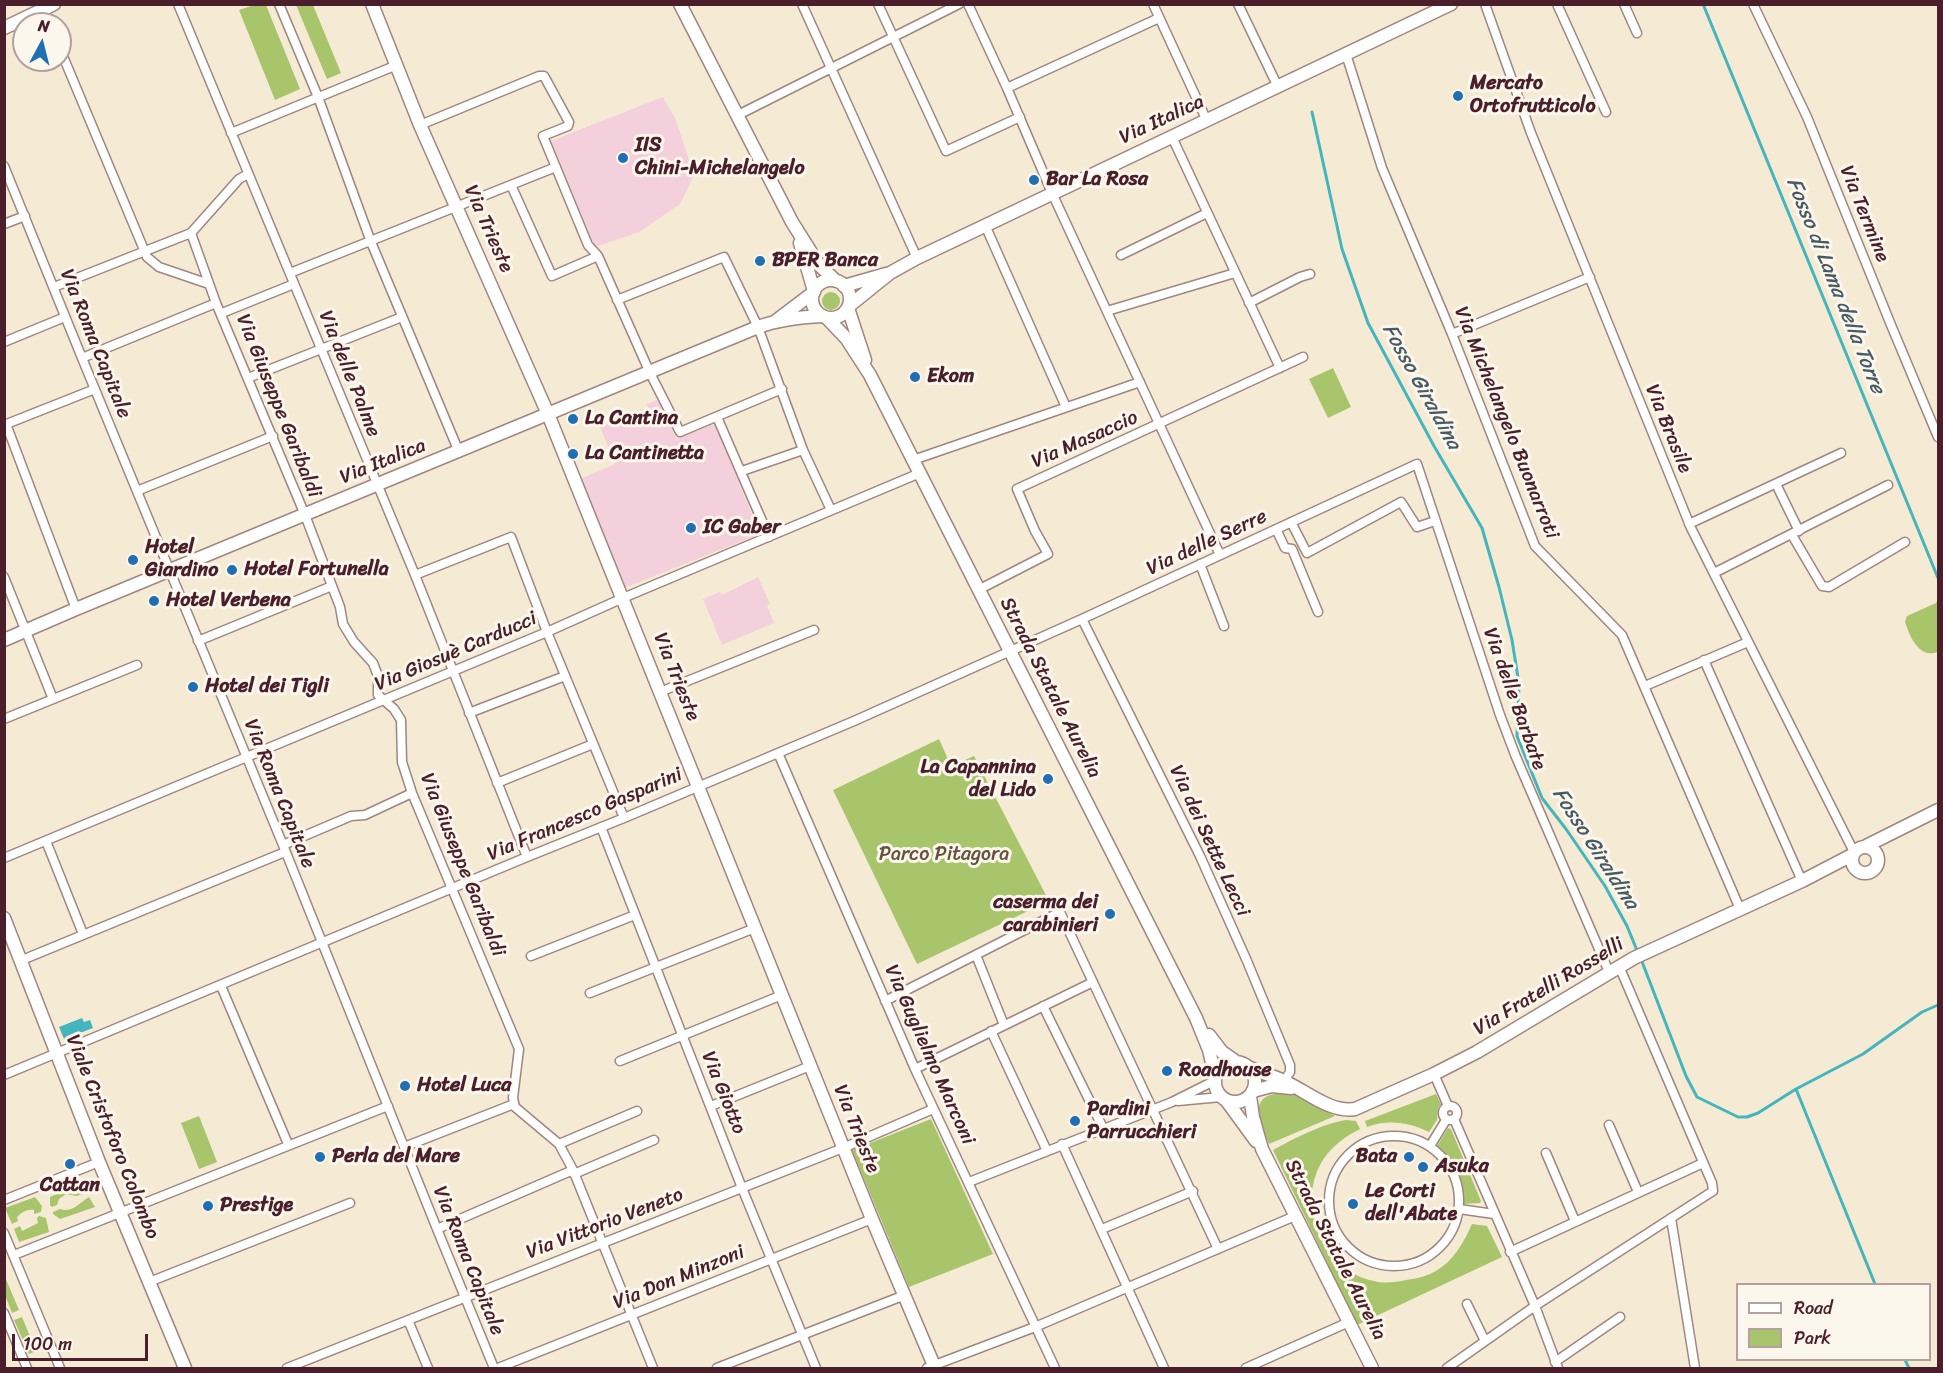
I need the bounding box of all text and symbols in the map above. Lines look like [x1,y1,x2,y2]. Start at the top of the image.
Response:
text: N [37,11,51,41]
north arrow [12,12,72,72]
place label: Mercato Ortofrutticolo [1470,72,1596,119]
marker: Mercato Ortofrutticolo [1451,89,1465,103]
street label: Via Italica [1116,90,1208,150]
place label: IIS Chini-Michelangelo [635,134,805,181]
marker: IIS Chini-Michelangelo [616,151,630,165]
street label: Via Termine [1834,162,1894,266]
place label: Bar La Rosa [1046,168,1148,192]
marker: Bar La Rosa [1027,173,1041,187]
water label: Fosso di Lama della Torre [1780,174,1890,398]
street label: Via Trieste [458,182,518,276]
place label: BPER Banca [772,249,878,273]
marker: BPER Banca [753,254,767,268]
street label: Via Roma Capitale [54,266,136,422]
street label: Via Michelangelo Buonarroti [1448,303,1564,543]
street label: Via delle Palme [313,307,385,441]
street label: Via Giuseppe Garibaldi [230,311,326,501]
water label: Fosso Giraldina [1376,320,1466,454]
place label: Ekom [927,365,974,389]
marker: Ekom [908,370,922,384]
street label: Via Brasile [1639,381,1697,477]
street label: Via Masaccio [1028,406,1142,474]
place label: La Cantina [585,407,678,431]
marker: La Cantina [566,412,580,426]
street label: Via Italica [337,434,429,490]
place label: La Cantinetta [585,442,704,466]
marker: La Cantinetta [566,447,580,461]
street label: Via delle Serre [1143,505,1271,581]
place label: IC Gaber [703,516,781,540]
marker: IC Gaber [684,521,698,535]
place label: Hotel Giardino [145,536,218,583]
marker: Hotel Giardino [126,553,140,567]
place label: Hotel Fortunella [244,558,389,582]
marker: Hotel Fortunella [225,563,239,577]
place label: Hotel Verbena [166,589,291,613]
marker: Hotel Verbena [147,594,161,608]
street label: Strada Statale Aurelia [994,594,1106,782]
street label: Via Giosuè Carducci [371,607,541,697]
street label: Via delle Barbate [1477,625,1551,773]
street label: Via Trieste [647,629,705,725]
place label: Hotel dei Tigli [205,675,329,699]
marker: Hotel dei Tigli [186,680,200,694]
street label: Via Roma Capitale [238,716,320,872]
place label: La Capannina del Lido [920,756,1036,803]
street label: Via dei Sette Lecci [1163,762,1255,920]
street label: Via Francesco Gasparini [484,763,686,867]
street label: Via Giuseppe Garibaldi [414,770,510,960]
marker: La Capannina del Lido [1041,772,1055,786]
water label: Fosso Giraldina [1546,783,1644,915]
park label: Parco Pitagora [879,843,1009,867]
place label: caserma dei carabinieri [993,891,1098,938]
marker: caserma dei carabinieri [1103,907,1117,921]
street label: Via Fratelli Rosselli [1470,933,1628,1041]
street label: Via Guglielmo Marconi [879,961,979,1149]
street label: Viale Cristoforo Colombo [60,1031,164,1243]
street label: Via Giotto [696,1048,750,1138]
place label: Roadhouse [1179,1059,1271,1083]
marker: Roadhouse [1160,1064,1174,1078]
place label: Hotel Luca [417,1074,511,1098]
marker: Hotel Luca [398,1079,412,1093]
street label: Via Trieste [827,1081,885,1177]
place label: Pardini Parrucchieri [1087,1098,1196,1145]
marker: Pardini Parrucchieri [1068,1114,1082,1128]
place label: Perla del Mare [332,1145,460,1169]
place label: Bata [1356,1145,1397,1169]
marker: Perla del Mare [313,1150,327,1164]
marker: Bata [1402,1150,1416,1164]
place label: Asuka [1435,1155,1489,1179]
street label: Strada Statale Aurelia [1279,1156,1391,1344]
marker: Cattan [63,1157,77,1171]
marker: Asuka [1416,1160,1430,1174]
place label: Cattan [40,1174,100,1198]
place label: Le Corti dell'Abate [1365,1180,1457,1227]
street label: Via Roma Capitale [427,1183,509,1339]
street label: Via Vittorio Veneto [523,1183,687,1265]
place label: Prestige [220,1194,293,1218]
marker: Le Corti dell'Abate [1346,1197,1360,1211]
marker: Prestige [201,1199,215,1213]
street label: Via Don Minzoni [610,1241,748,1315]
legend [1736,1283,1931,1361]
text: Road [1794,1292,1833,1324]
scale bar [15,1322,152,1360]
text: Park [1794,1322,1831,1354]
text: 100 m [23,1328,72,1360]

